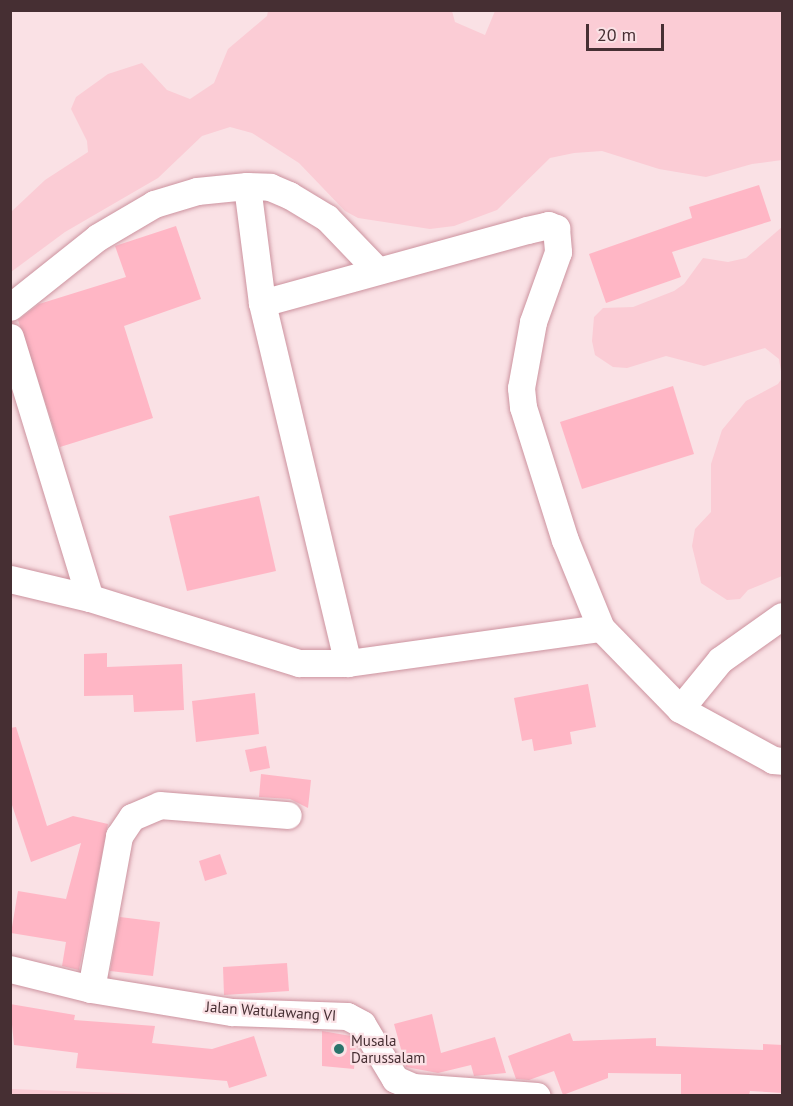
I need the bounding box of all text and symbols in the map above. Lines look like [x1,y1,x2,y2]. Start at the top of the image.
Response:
scale bar [589,12,667,50]
text: 20 m [597,23,636,46]
street label: Jalan Watulawang VI [205,997,337,1025]
place label: Musala Darussalam [351,1031,426,1066]
marker: Musala Darussalam [332,1042,346,1056]

